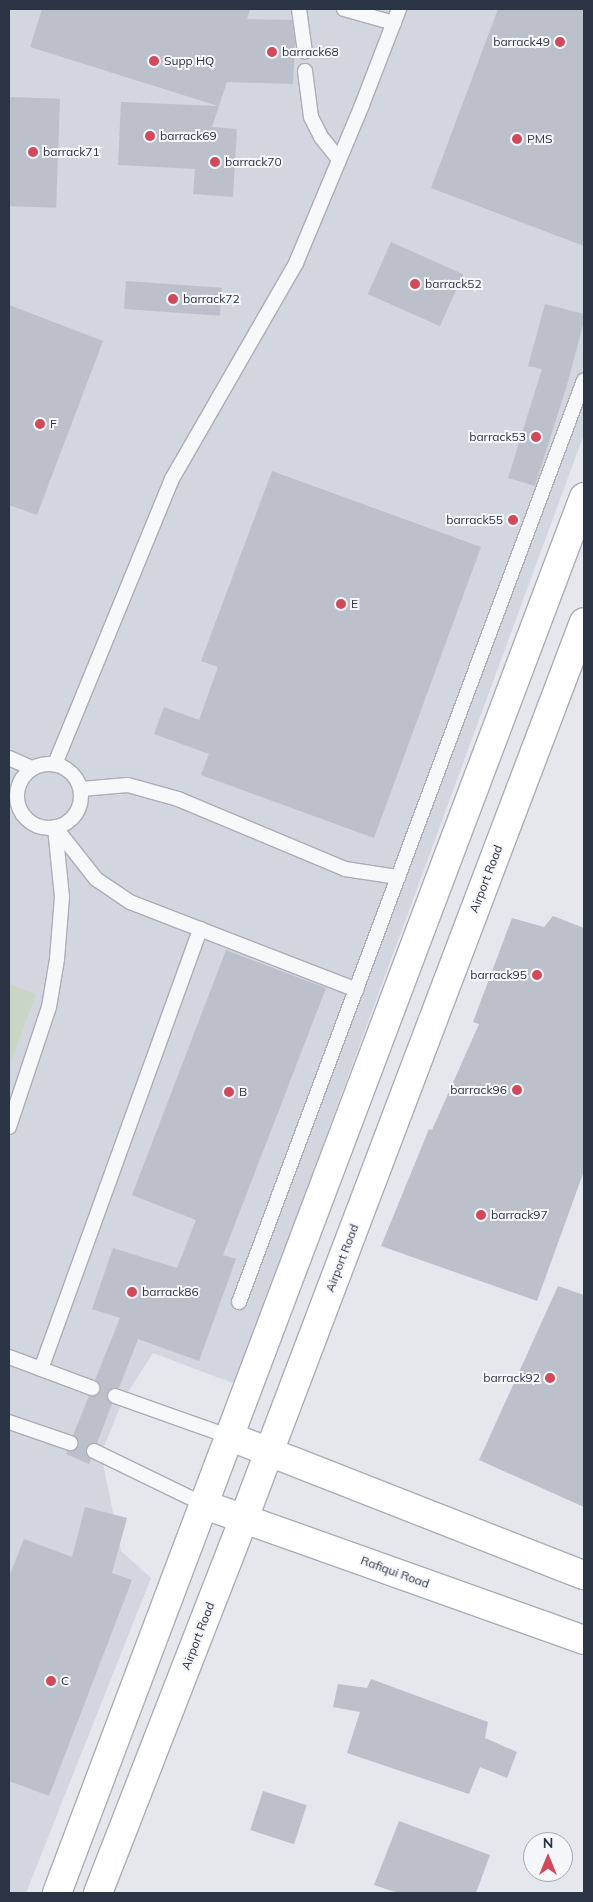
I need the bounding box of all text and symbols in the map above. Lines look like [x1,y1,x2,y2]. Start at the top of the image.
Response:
place label: barrack49 [493,35,550,49]
marker: barrack49 [554,36,566,48]
place label: barrack68 [282,45,339,59]
marker: barrack68 [266,46,278,58]
place label: Supp HQ [164,54,214,68]
marker: Supp HQ [148,55,160,67]
place label: barrack69 [160,129,217,143]
marker: barrack69 [144,130,156,142]
place label: PMS [527,132,553,146]
marker: PMS [511,133,523,145]
place label: barrack71 [43,145,100,159]
marker: barrack71 [27,146,39,158]
place label: barrack70 [225,155,282,169]
marker: barrack70 [209,156,221,168]
place label: barrack52 [425,277,482,291]
marker: barrack52 [409,278,421,290]
place label: barrack72 [183,292,240,306]
marker: barrack72 [167,293,179,305]
place label: F [50,417,57,431]
marker: F [34,418,46,430]
place label: barrack53 [469,430,526,444]
marker: barrack53 [530,431,542,443]
place label: barrack55 [446,513,503,527]
marker: barrack55 [507,514,519,526]
place label: E [351,597,358,611]
marker: E [335,598,347,610]
street label: Airport Road [466,843,506,915]
place label: barrack95 [470,968,527,982]
marker: barrack95 [531,969,543,981]
place label: barrack96 [450,1083,507,1097]
marker: barrack96 [511,1084,523,1096]
place label: B [239,1085,247,1099]
marker: B [223,1086,235,1098]
place label: barrack97 [491,1208,548,1222]
marker: barrack97 [475,1209,487,1221]
street label: Airport Road [322,1222,362,1294]
place label: barrack86 [142,1285,199,1299]
marker: barrack86 [126,1286,138,1298]
place label: barrack92 [483,1371,540,1385]
marker: barrack92 [544,1372,556,1384]
street label: Rafiqui Road [359,1553,431,1591]
street label: Airport Road [178,1600,218,1672]
place label: C [61,1674,69,1688]
marker: C [45,1675,57,1687]
north arrow [523,1832,573,1882]
text: N [543,1834,553,1852]

